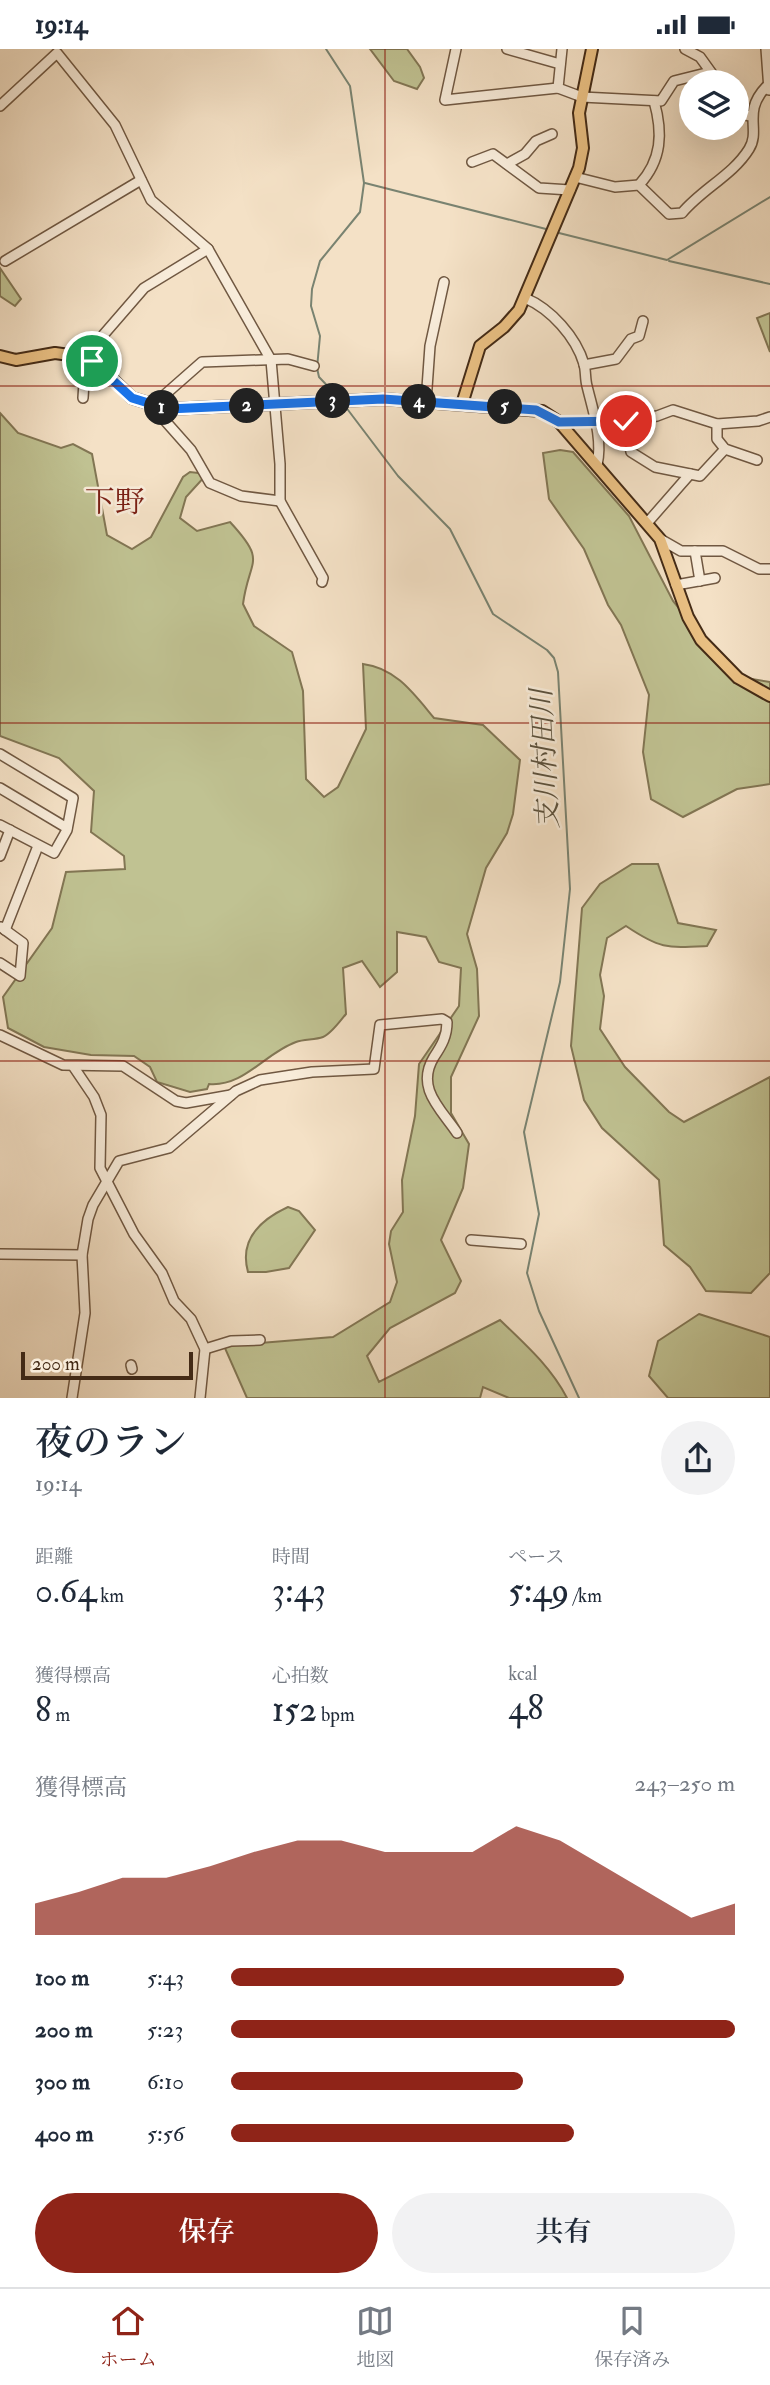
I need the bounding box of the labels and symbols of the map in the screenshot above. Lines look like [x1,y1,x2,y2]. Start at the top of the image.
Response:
pin [62,331,122,391]
pin: 3 [316,383,350,419]
pin: 4 [402,385,436,419]
pin: 2 [230,389,264,423]
pin: 5 [488,389,522,425]
pin: 1 [144,391,180,425]
pin [596,391,656,451]
district label: 下野 [85,484,145,521]
water label: 支川村田川 [524,685,567,830]
scale bar [21,1349,192,1381]

